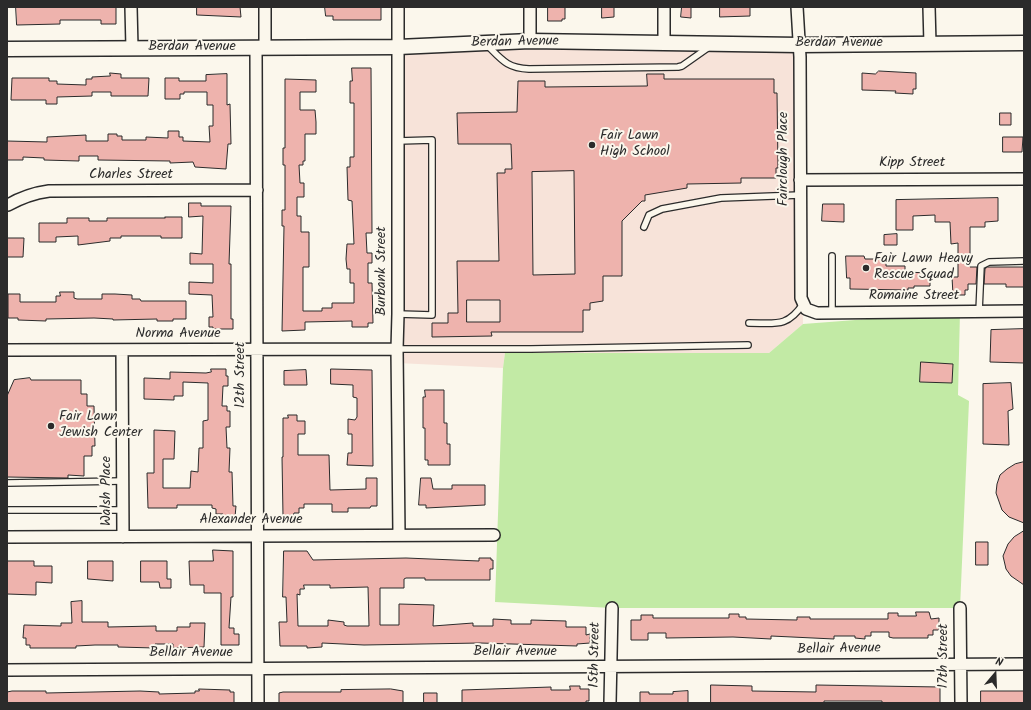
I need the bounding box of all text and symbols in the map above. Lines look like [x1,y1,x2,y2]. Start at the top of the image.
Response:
street label: Berdan Avenue [471,34,559,52]
street label: Berdan Avenue [795,36,883,52]
street label: Berdan Avenue [148,40,236,56]
street label: Fairclough Place [777,112,793,206]
place label: Fair Lawn High School [600,129,670,162]
marker: Fair Lawn High School [587,140,597,150]
street label: Kipp Street [879,156,945,172]
street label: Charles Street [89,168,173,184]
street label: Burbank Street [375,226,391,316]
place label: Fair Lawn Heavy Rescue Squad [874,252,973,284]
marker: Fair Lawn Heavy Rescue Squad [861,263,871,273]
street label: Romaine Street [869,289,959,305]
street label: Norma Avenue [136,327,220,343]
street label: 12th Street [234,342,250,408]
place label: Fair Lawn Jewish Center [59,410,142,442]
marker: Fair Lawn Jewish Center [46,421,56,431]
street label: Walsh Place [100,456,116,526]
street label: Alexander Avenue [200,513,302,529]
street label: 15th Street [587,622,605,688]
street label: 17th Street [937,624,953,688]
street label: Bellair Avenue [797,641,881,659]
street label: Bellair Avenue [473,645,557,661]
street label: Bellair Avenue [149,646,233,662]
text: N [993,653,1005,672]
north arrow [975,654,1015,694]

